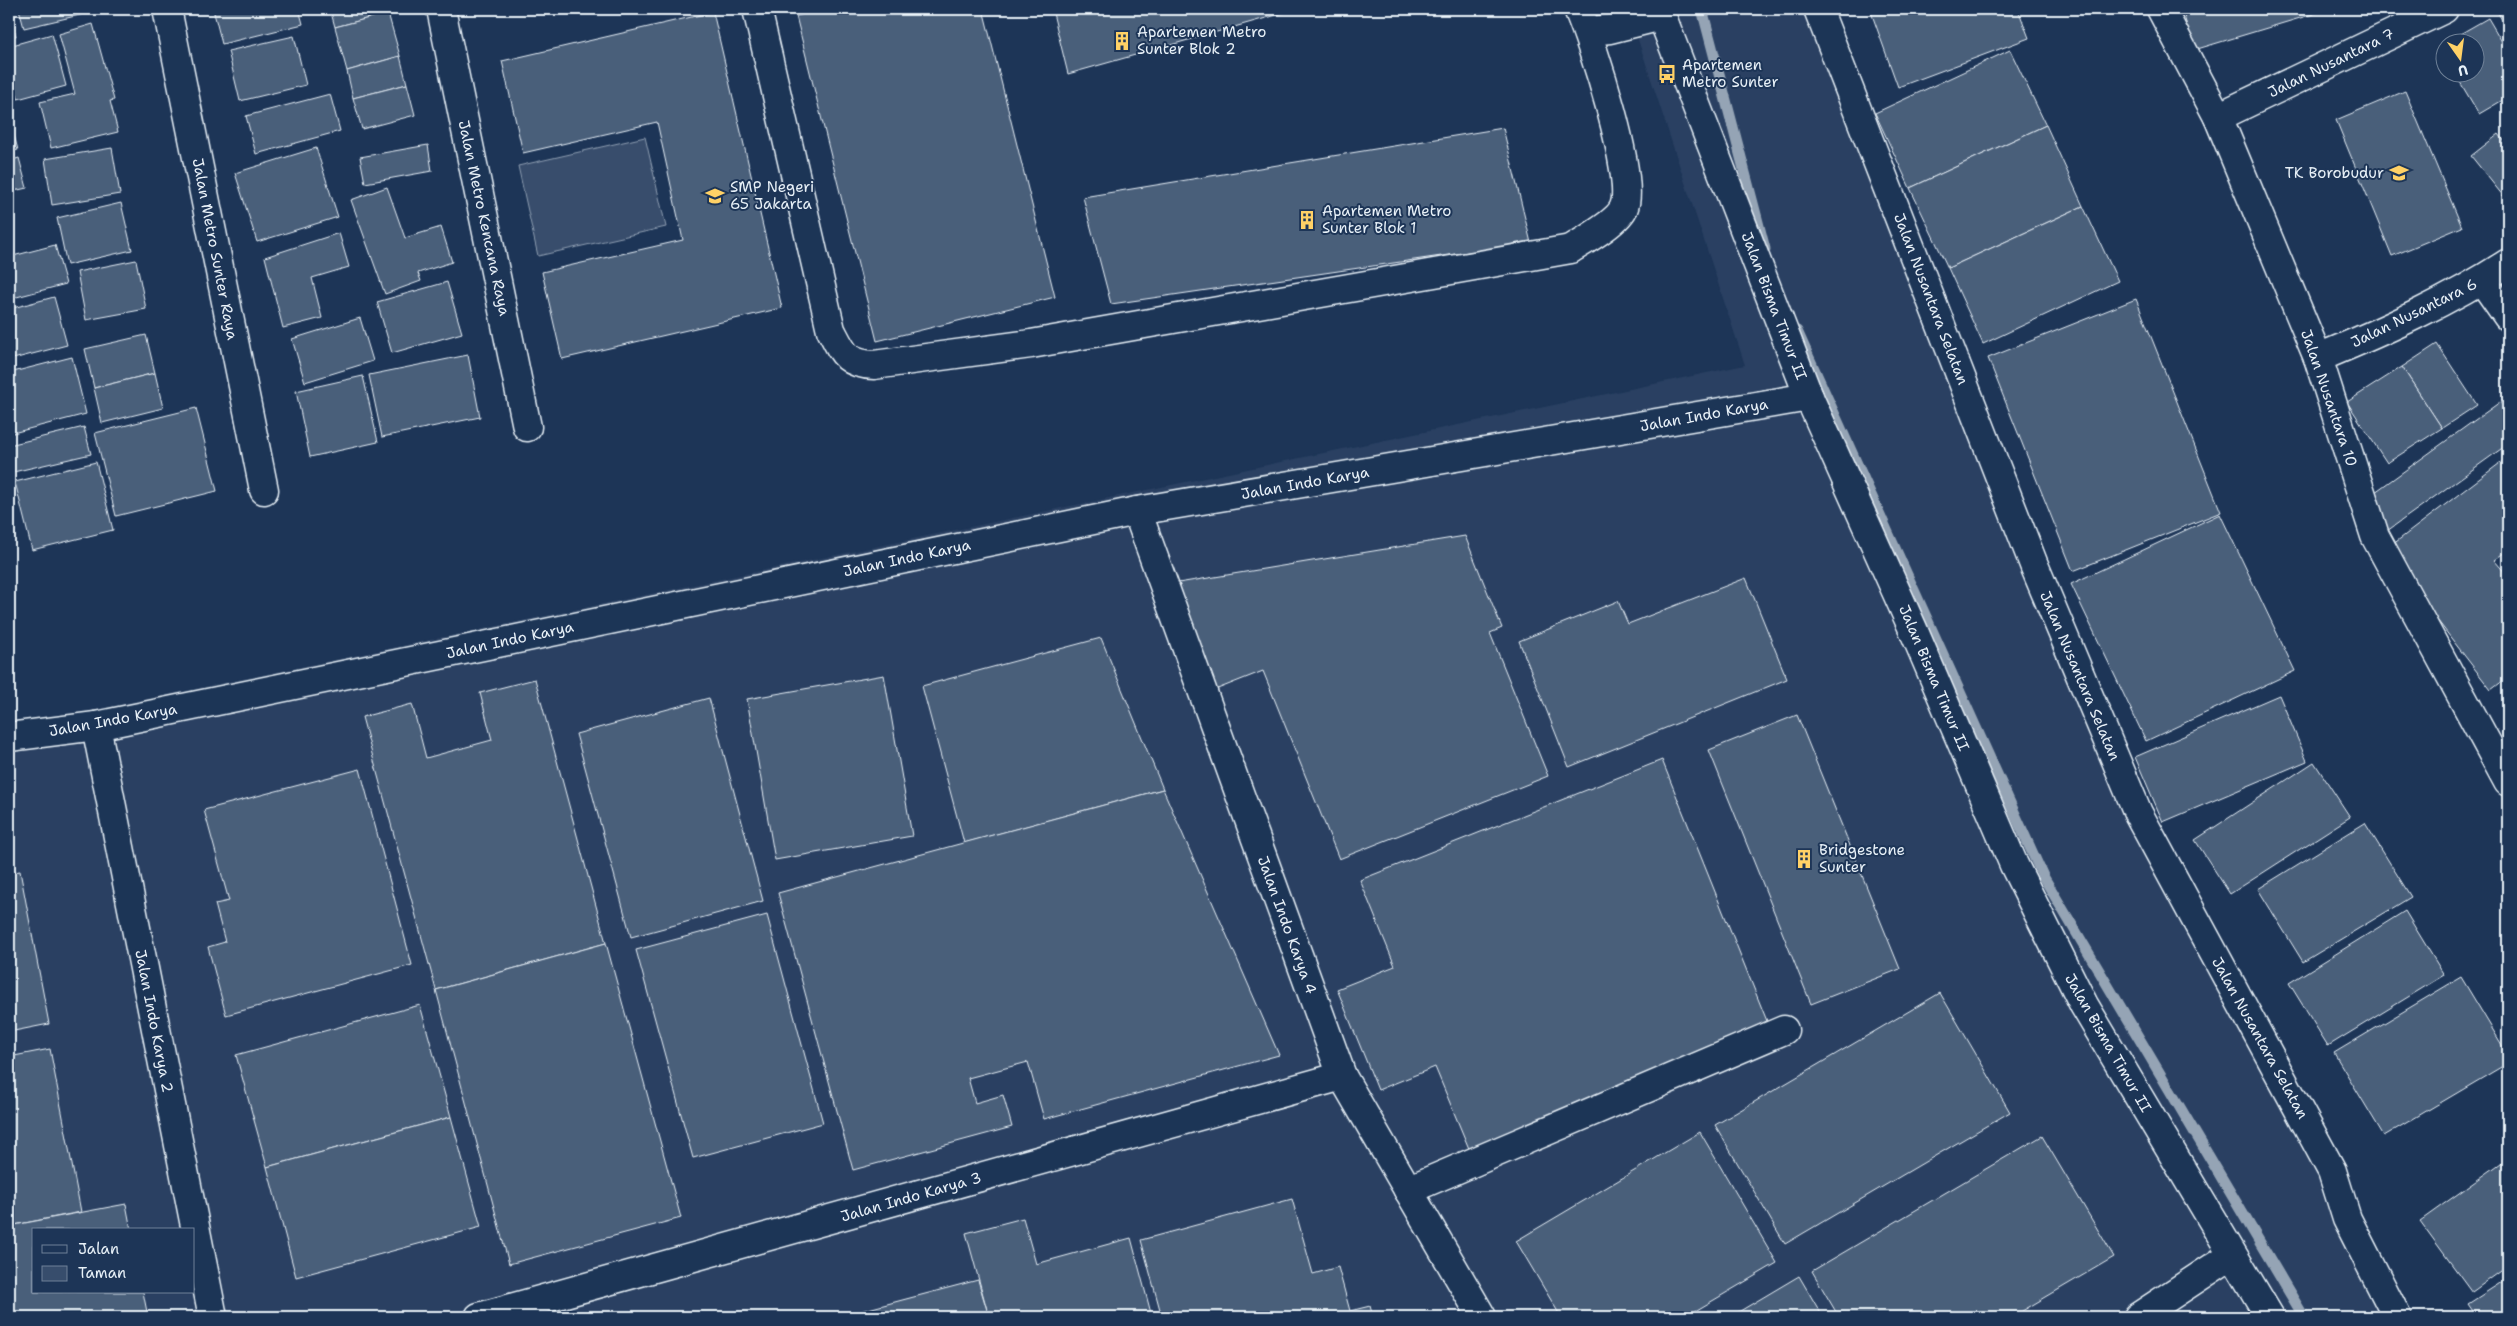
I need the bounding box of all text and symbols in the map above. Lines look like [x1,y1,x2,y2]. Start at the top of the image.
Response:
place label: Apartemen Metro Sunter Blok 2 [1137,22,1266,59]
street label: Jalan Nusantara 7 [2265,24,2397,102]
building icon: Apartemen Metro Sunter Blok 2 [1111,30,1133,52]
north arrow [2434,32,2484,82]
place label: Apartemen Metro Sunter [1682,55,1779,92]
text: U [2456,61,2470,81]
bus stop icon: Apartemen Metro Sunter [1656,63,1678,85]
street label: Jalan Metro Kencana Raya [453,118,515,318]
street label: Jalan Metro Sunter Raya [188,156,243,342]
school or university icon: TK Borobudur [2388,162,2410,184]
place label: TK Borobudur [2285,163,2384,183]
place label: SMP Negeri 65 Jakarta [730,177,814,214]
school or university icon: SMP Negeri 65 Jakarta [704,185,726,207]
place label: Apartemen Metro Sunter Blok 1 [1322,201,1451,238]
building icon: Apartemen Metro Sunter Blok 1 [1296,209,1318,231]
street label: Jalan Nusantara Selatan [1889,210,1973,388]
street label: Jalan Bisma Timur II [1737,229,1811,383]
street label: Jalan Nusantara 6 [2348,274,2480,352]
street label: Jalan Nusantara 10 [2296,327,2362,469]
street label: Jalan Indo Karya [1638,394,1770,436]
street label: Jalan Indo Karya [1239,462,1371,504]
street label: Jalan Indo Karya [841,535,973,581]
street label: Jalan Nusantara Selatan [2035,588,2125,764]
street label: Jalan Bisma Timur II [1894,602,1974,754]
street label: Jalan Indo Karya [444,617,576,663]
street label: Jalan Indo Karya [47,699,179,741]
place label: Bridgestone Sunter [1819,840,1905,877]
building icon: Bridgestone Sunter [1793,848,1815,870]
street label: Jalan Indo Karya 4 [1253,853,1321,997]
street label: Jalan Indo Karya 2 [130,948,178,1094]
street label: Jalan Nusantara Selatan [2207,953,2313,1123]
street label: Jalan Bisma Timur II [2060,970,2156,1116]
street label: Jalan Indo Karya 3 [838,1167,984,1227]
legend [32,1228,195,1294]
text: Jalan [78,1239,119,1259]
text: Taman [78,1263,126,1283]

